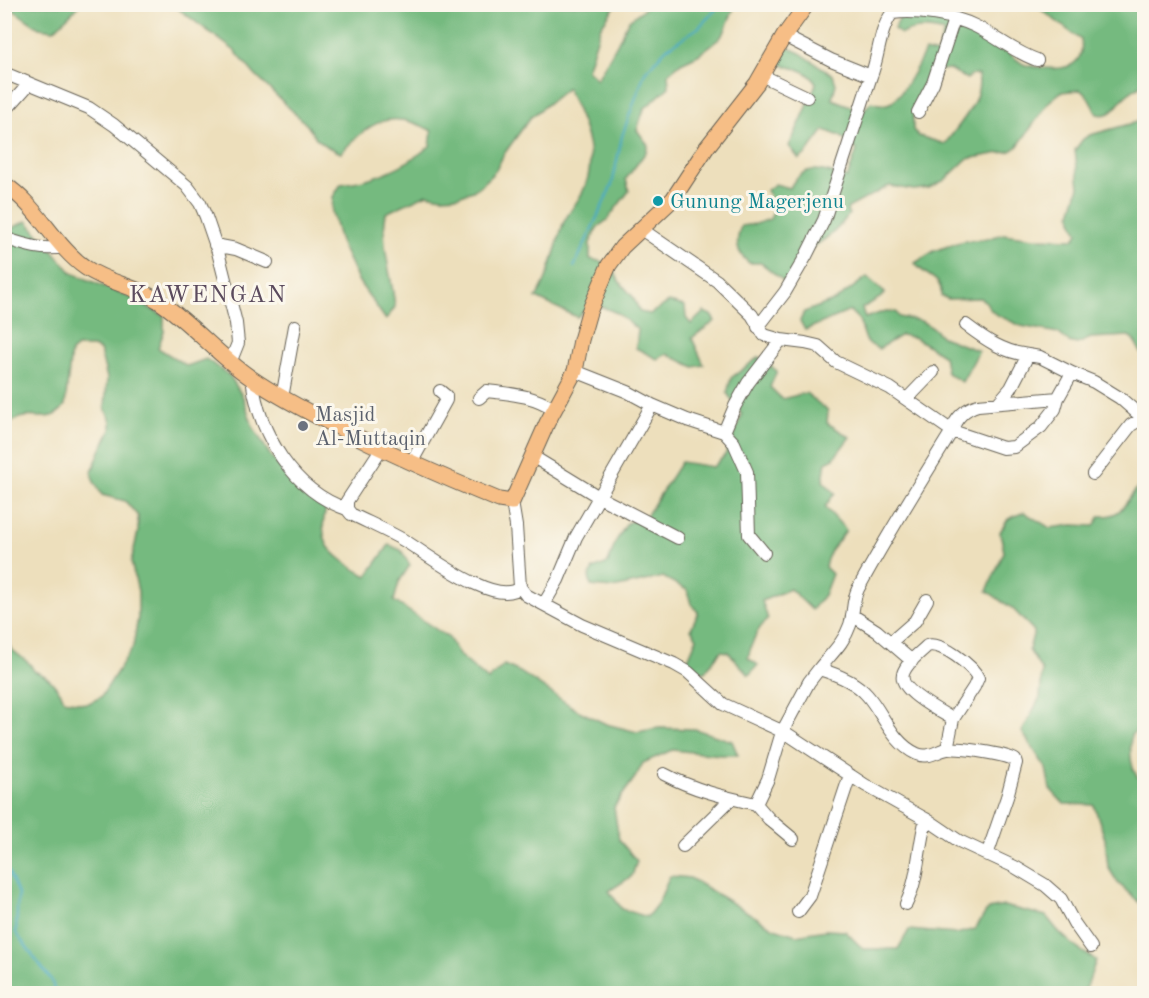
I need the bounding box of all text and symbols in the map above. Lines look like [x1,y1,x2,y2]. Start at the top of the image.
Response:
place label: Gunung Magerjenu [670,192,844,213]
marker: Gunung Magerjenu [651,194,665,208]
district label: KAWENGAN [129,284,287,308]
place label: Masjid Al-Muttaqin [315,405,426,450]
marker: Masjid Al-Muttaqin [296,419,310,433]

